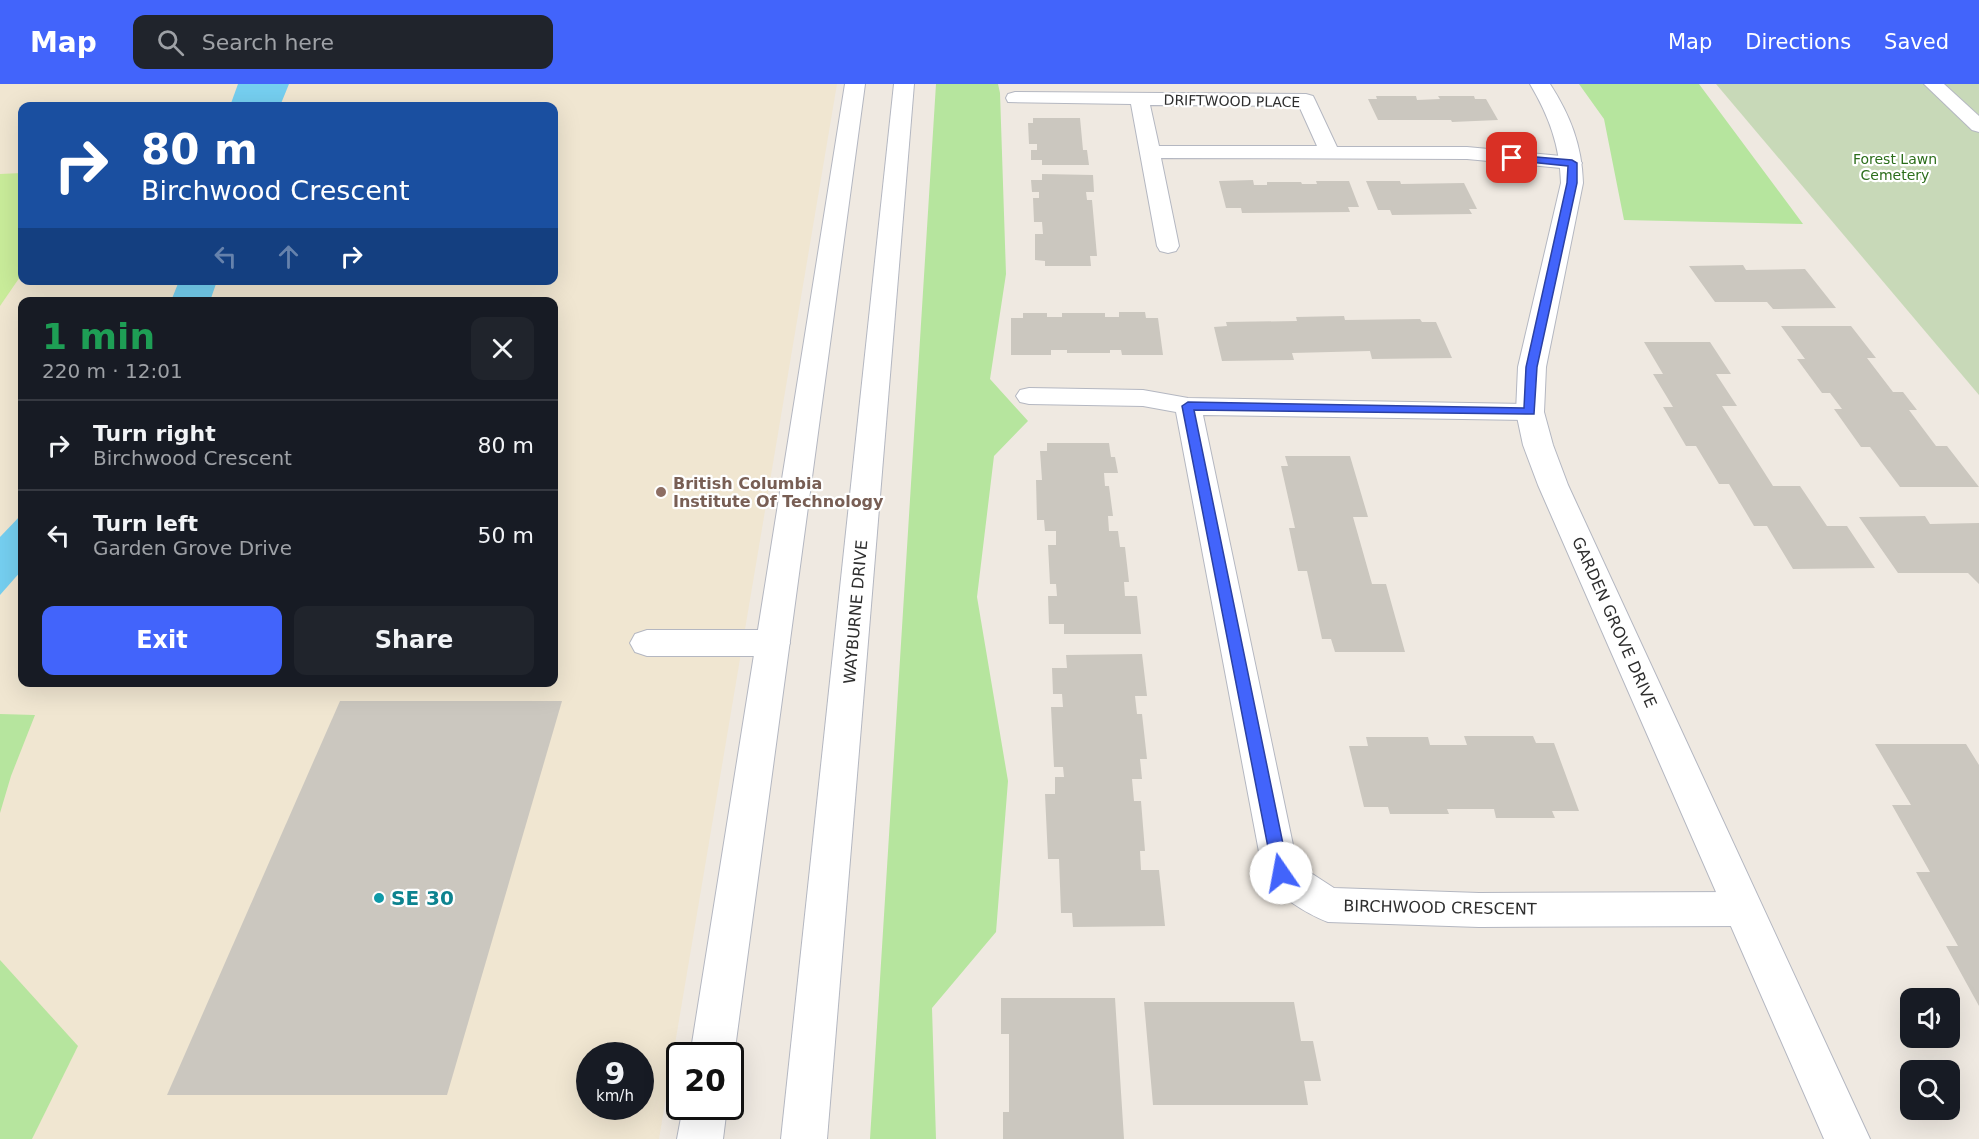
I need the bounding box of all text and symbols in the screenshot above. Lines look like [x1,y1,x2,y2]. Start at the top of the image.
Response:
search box [133,15,553,69]
text: Map [30,26,97,59]
icon: search [154,26,187,59]
text: Search here [202,30,334,55]
text: Map [1668,30,1712,54]
text: Directions [1745,30,1851,54]
text: Saved [1884,30,1949,54]
street label: DRIFTWOOD PLACE [1164,92,1300,110]
text: 80 m [141,125,258,174]
icon: right [42,126,120,204]
pin [1486,132,1537,183]
icon: arrive [1495,141,1528,174]
park label: Forest Lawn Cemetery [1853,151,1937,183]
text: Birchwood Crescent [141,175,410,206]
icon: left [209,240,242,273]
icon: ahead [272,240,305,273]
icon: right [335,240,368,273]
text: 1 min [42,316,155,357]
button: close [471,317,534,380]
text: 220 m · 12:01 [42,359,183,383]
text: Turn right [93,421,216,446]
icon: right [42,429,75,462]
text: 80 m [478,433,534,458]
text: Birchwood Crescent [93,446,292,470]
place label: British Columbia Institute Of Technology [673,474,884,511]
marker: British Columbia Institute Of Technology [654,485,668,499]
text: Turn left [93,511,198,536]
icon: left [42,519,75,552]
text: 50 m [478,523,534,548]
street label: GARDEN GROVE DRIVE [1568,534,1661,711]
text: Garden Grove Drive [93,536,292,560]
street label: WAYBURNE DRIVE [840,539,871,685]
button: Exit [42,606,282,675]
button: Share [294,606,534,675]
position arrow [1249,841,1313,905]
place label: SE 30 [391,886,454,910]
marker: SE 30 [372,891,386,905]
street label: BIRCHWOOD CRESCENT [1343,896,1537,919]
map controls [1900,988,1960,1120]
button: sound [1900,988,1960,1048]
speed limit sign: 20 [666,1042,744,1120]
text: 9 [605,1056,625,1091]
button: search [1900,1060,1960,1120]
text: km/h [596,1087,634,1105]

